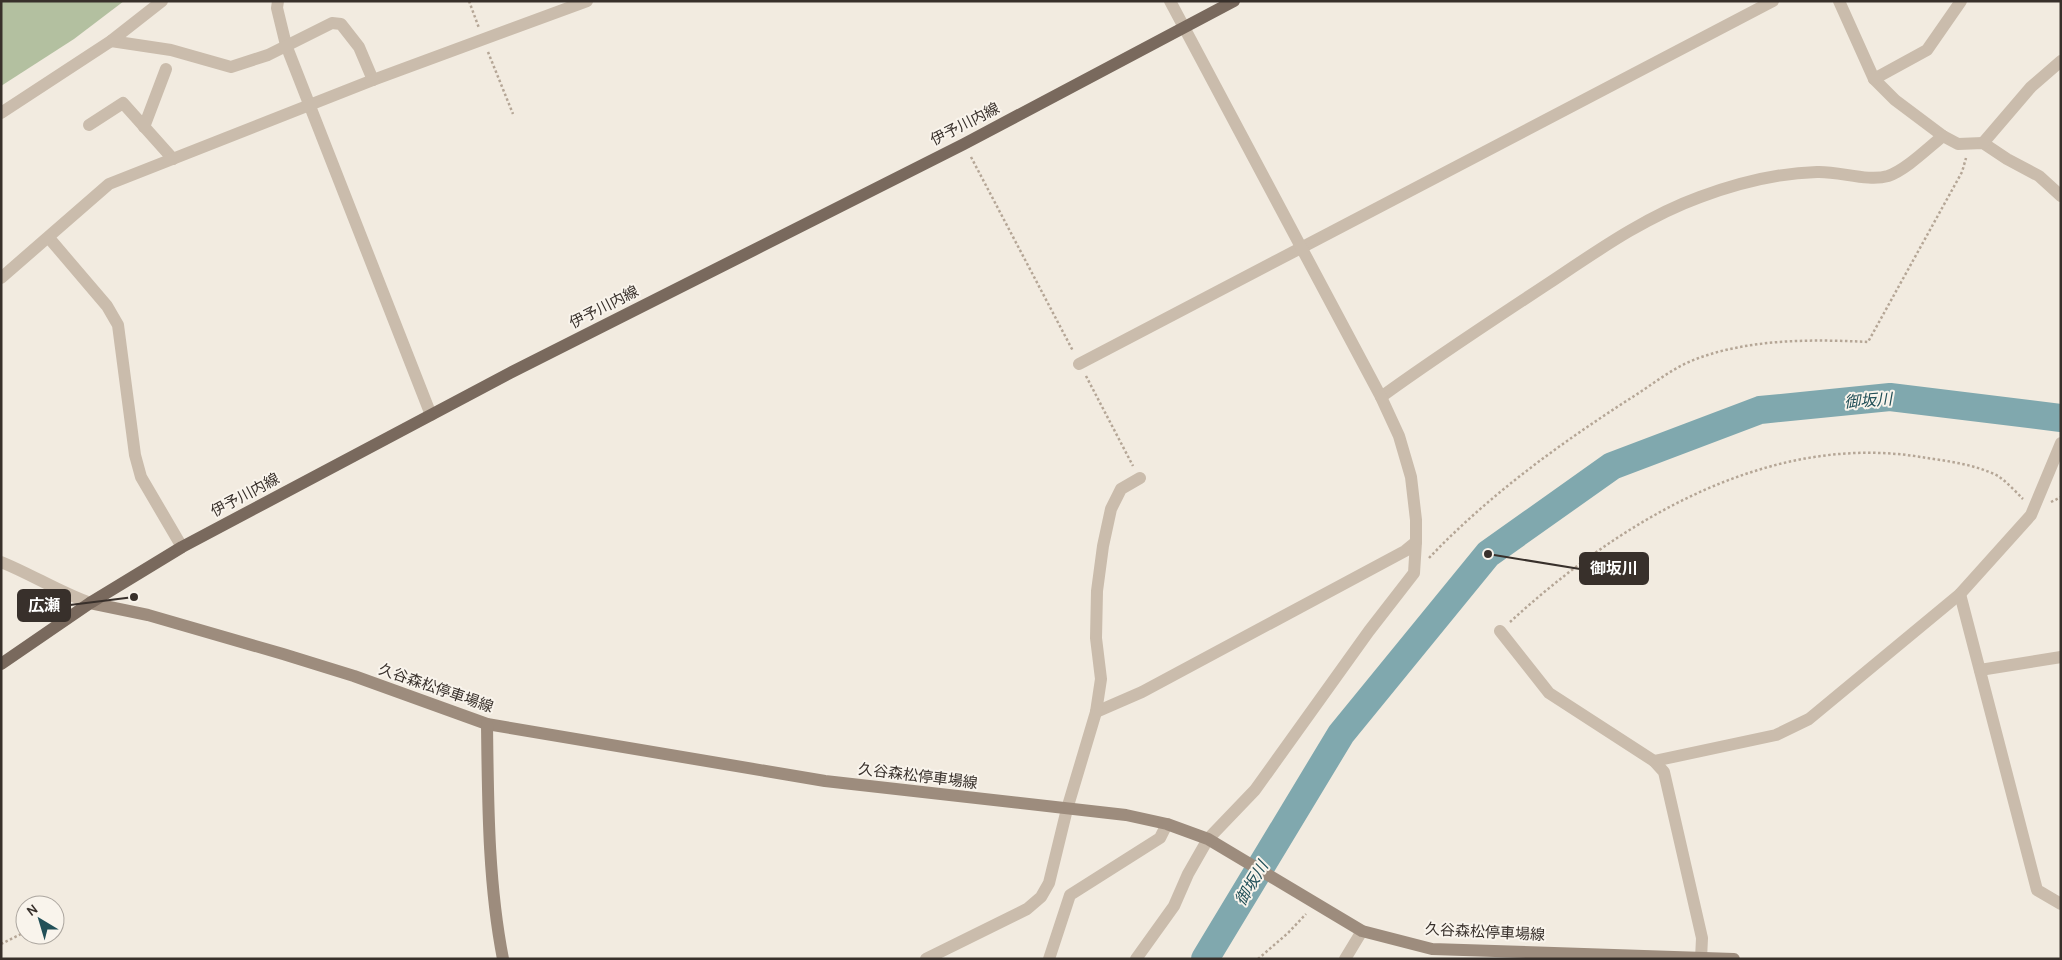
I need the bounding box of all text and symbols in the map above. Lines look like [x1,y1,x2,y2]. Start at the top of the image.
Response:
street label: 伊予川内線 [927,99,1003,149]
street label: 伊予川内線 [566,282,642,332]
water label: 御坂川 [1843,389,1895,412]
street label: 伊予川内線 [208,469,282,521]
callout: 御坂川 [1580,553,1648,584]
text: 御坂川 [1590,559,1638,578]
callout: 広瀬 [18,590,70,621]
text: 広瀬 [28,596,60,615]
street label: 久谷森松停車場線 [376,660,496,716]
street label: 久谷森松停車場線 [857,760,979,792]
water label: 御坂川 [1231,856,1273,909]
north arrow [15,895,65,945]
text: N [23,900,41,920]
street label: 久谷森松停車場線 [1425,920,1545,944]

